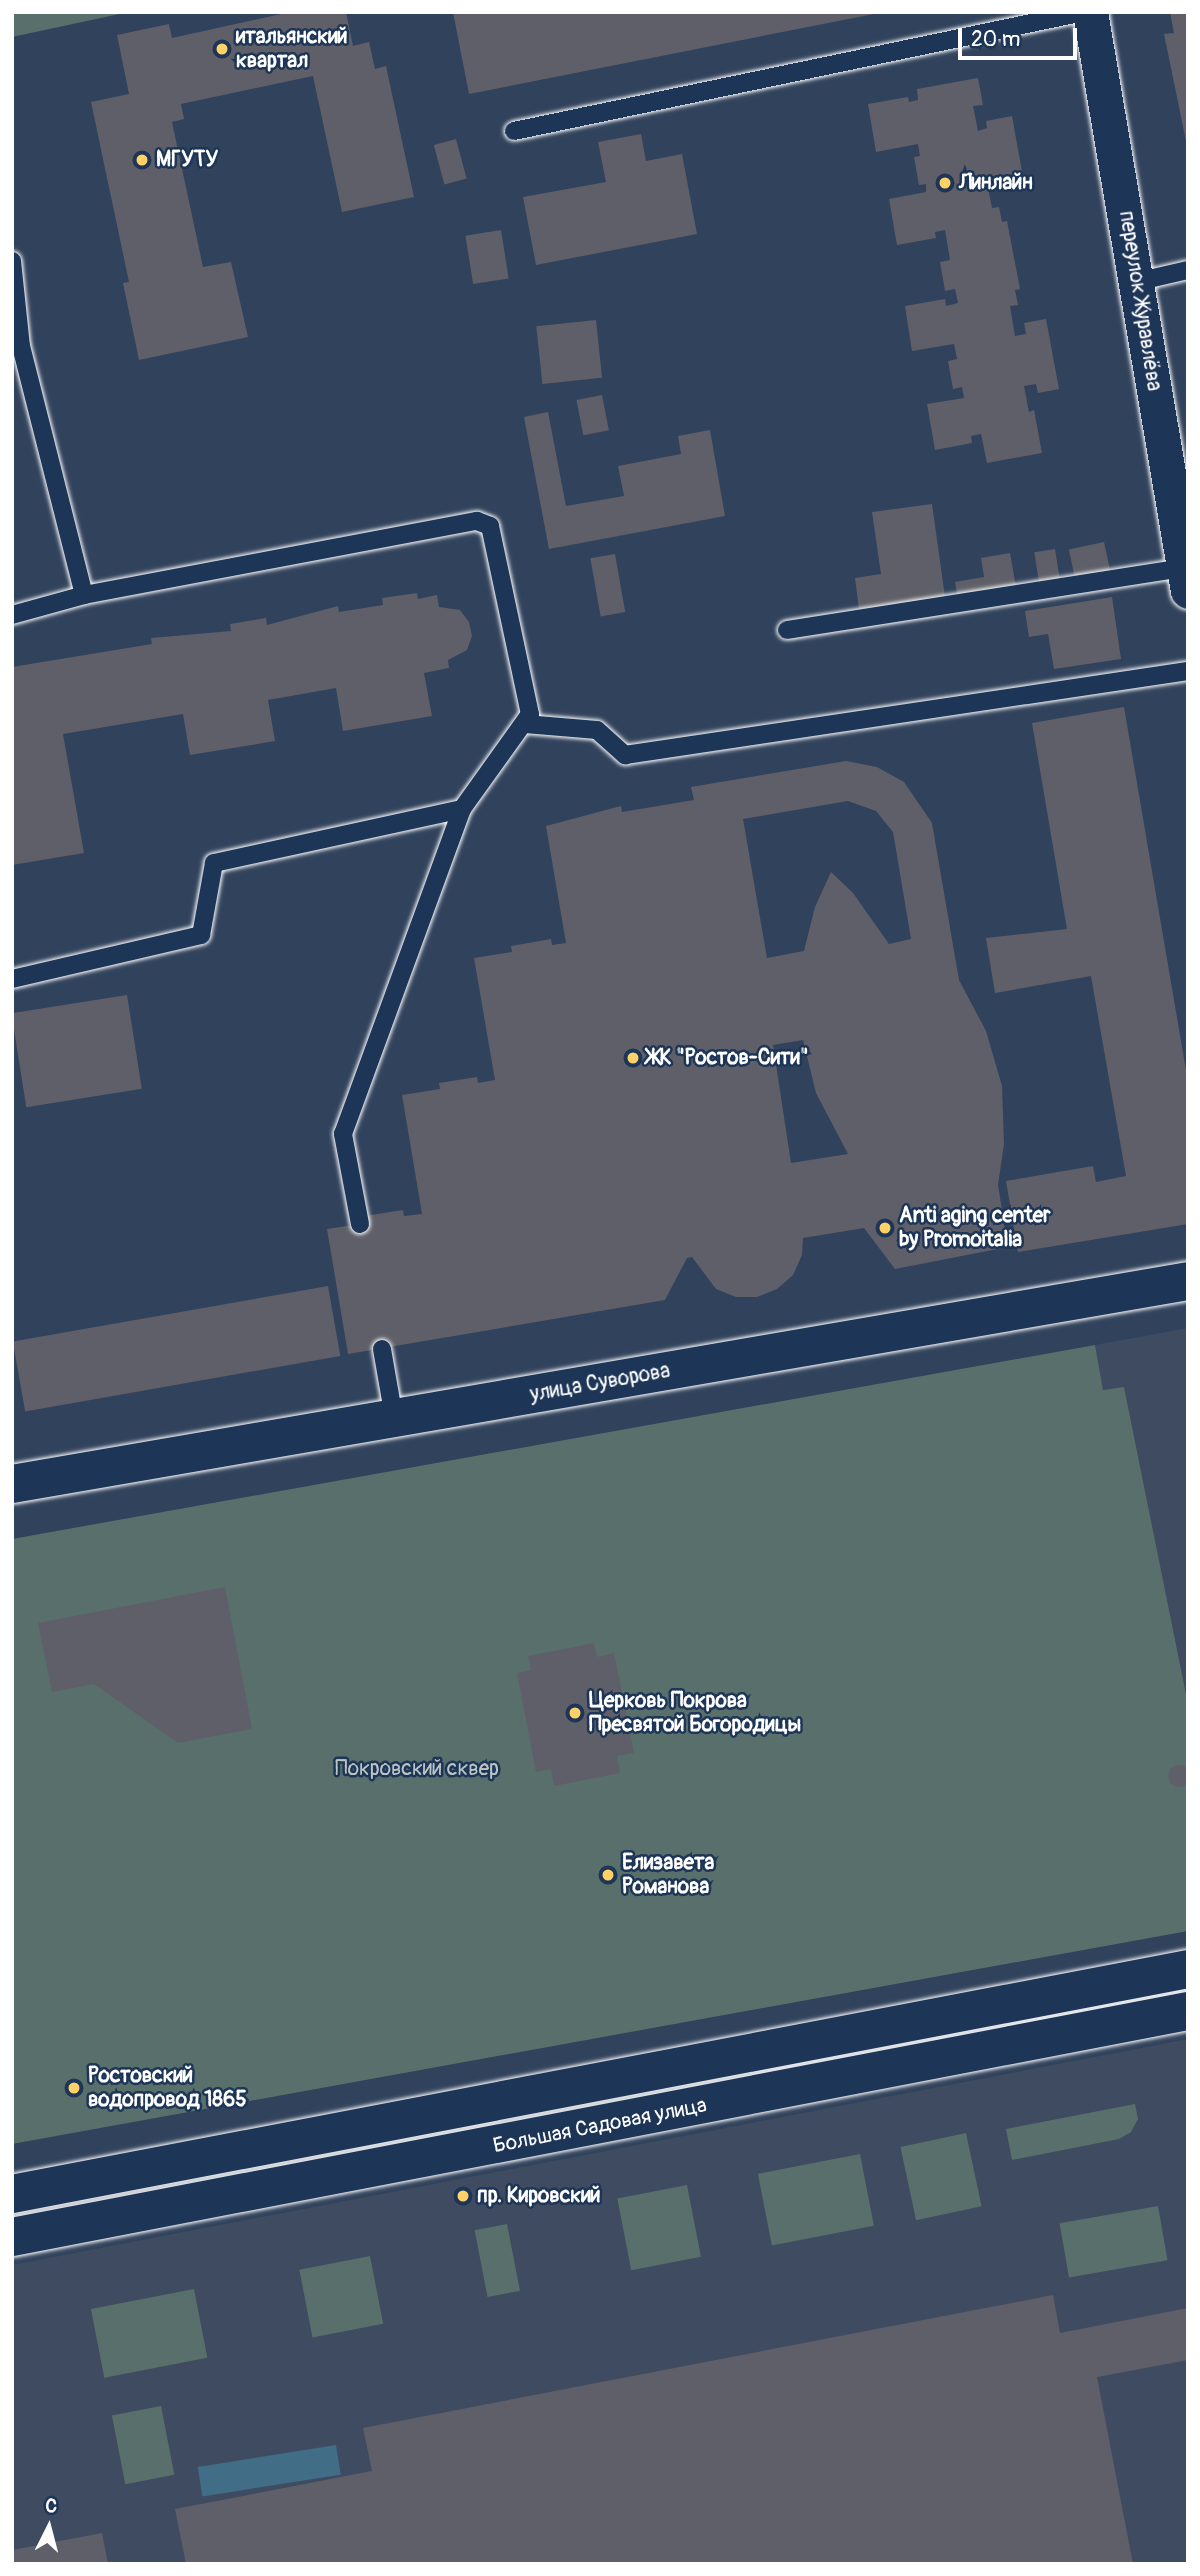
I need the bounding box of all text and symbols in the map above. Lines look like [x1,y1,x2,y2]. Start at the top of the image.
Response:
scale bar [962,14,1081,58]
place label: итальянский квартал [236,24,348,74]
text: 20 m [971,26,1020,53]
marker: итальянский квартал [214,41,230,57]
place label: МГУТУ [156,147,218,173]
marker: МГУТУ [134,152,150,168]
place label: Линлайн [959,170,1033,196]
marker: Линлайн [937,175,953,191]
street label: переулок Журавлёва [1113,209,1167,393]
place label: ЖК "Ростов-Сити" [647,1045,808,1071]
marker: ЖК "Ростов-Сити" [625,1050,641,1066]
place label: Anti aging center by Promoitalia [899,1203,1051,1253]
marker: Anti aging center by Promoitalia [877,1220,893,1236]
street label: улица Суворова [528,1358,672,1408]
place label: Церковь Покрова Пресвятой Богородицы [589,1688,801,1738]
marker: Церковь Покрова Пресвятой Богородицы [567,1705,583,1721]
park label: Покровский сквер [335,1756,499,1782]
place label: Елизавета Романова [622,1850,714,1900]
marker: Елизавета Романова [600,1867,616,1883]
place label: Ростовский водопровод 1865 [88,2063,247,2113]
marker: Ростовский водопровод 1865 [66,2080,82,2096]
street label: Большая Садовая улица [491,2093,709,2159]
place label: пр. Кировский [477,2183,601,2209]
marker: пр. Кировский [455,2188,471,2204]
north arrow [14,2492,84,2562]
text: С [44,2494,58,2519]

